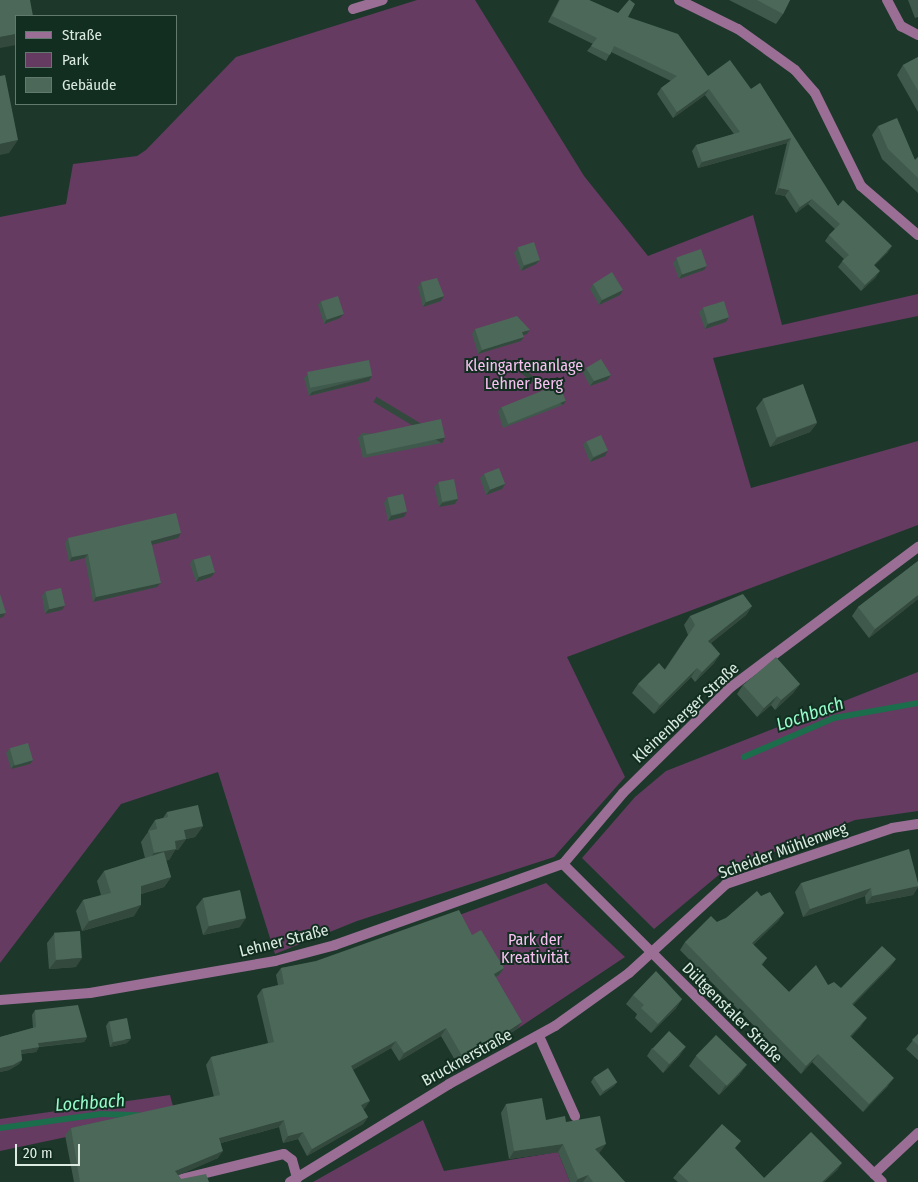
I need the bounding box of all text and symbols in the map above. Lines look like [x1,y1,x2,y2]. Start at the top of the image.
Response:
legend [15,15,178,105]
text: Straße [62,26,102,44]
text: Park [62,51,89,69]
text: Gebäude [62,76,117,94]
park label: Kleingartenanlage Lehner Berg [465,356,583,394]
street label: Kleinenberger Straße [629,659,743,767]
water label: Lochbach [773,692,847,736]
street label: Scheider Mühlenweg [716,819,850,883]
street label: Lehner Straße [237,921,331,961]
park label: Park der Kreativität [501,930,569,968]
street label: Dültgenstaler Straße [678,959,786,1067]
street label: Brucknerstraße [419,1025,515,1091]
water label: Lochbach [54,1090,126,1116]
scale bar [18,1134,82,1166]
text: 20 m [23,1144,53,1162]

